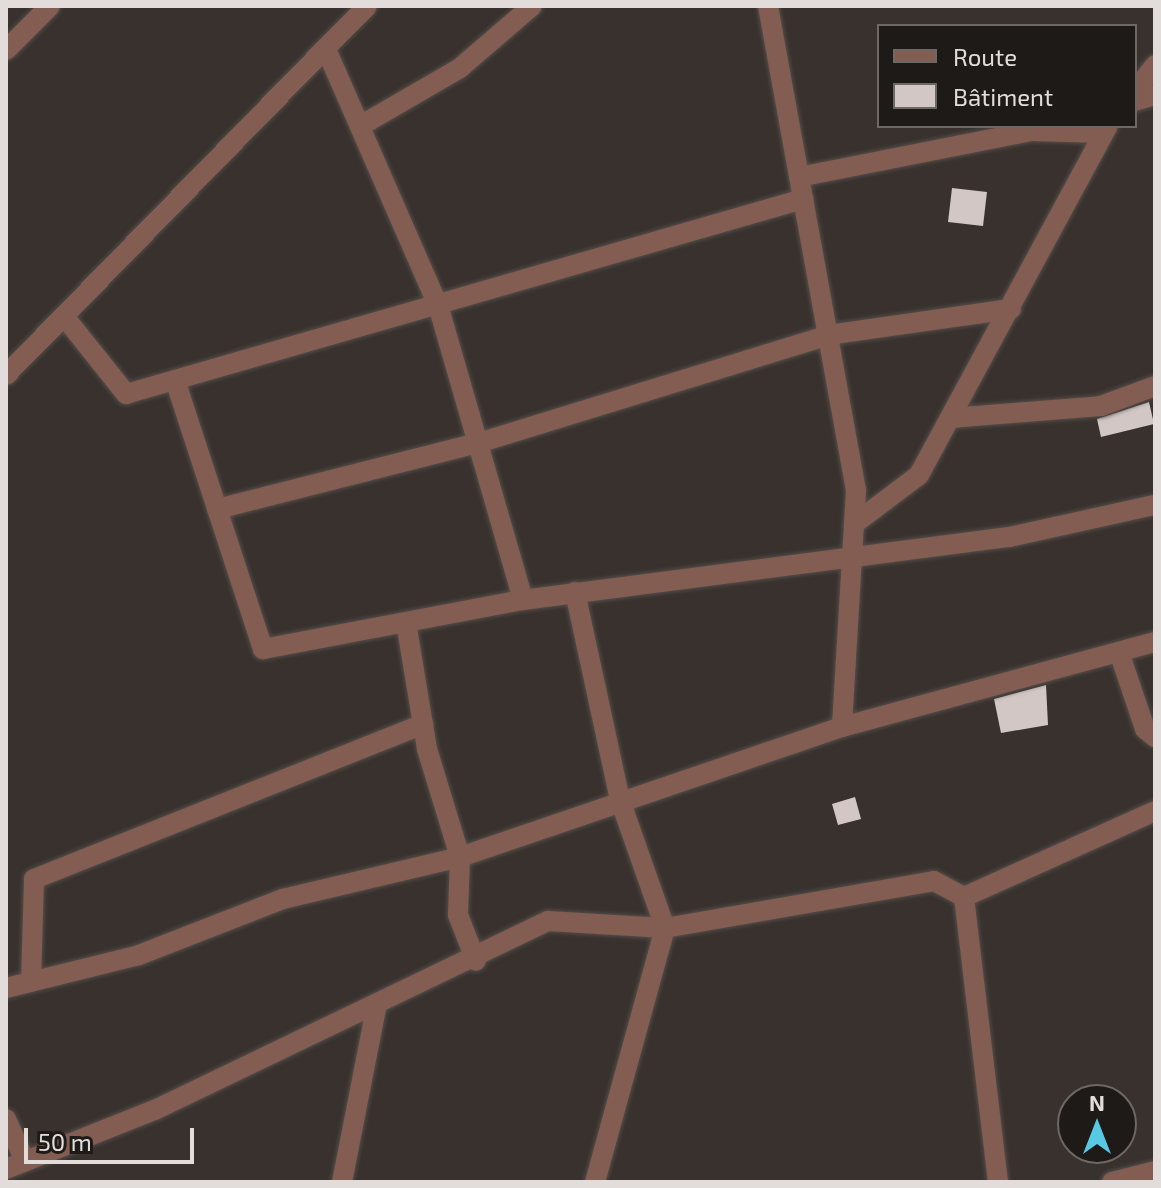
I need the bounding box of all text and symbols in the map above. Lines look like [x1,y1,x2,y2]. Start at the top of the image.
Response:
legend [877,24,1137,128]
text: Route [953,42,1017,71]
text: Bâtiment [953,82,1053,111]
north arrow [1057,1084,1137,1164]
text: N [1089,1089,1105,1115]
scale bar [28,1112,198,1162]
text: 50 m [38,1127,92,1156]

